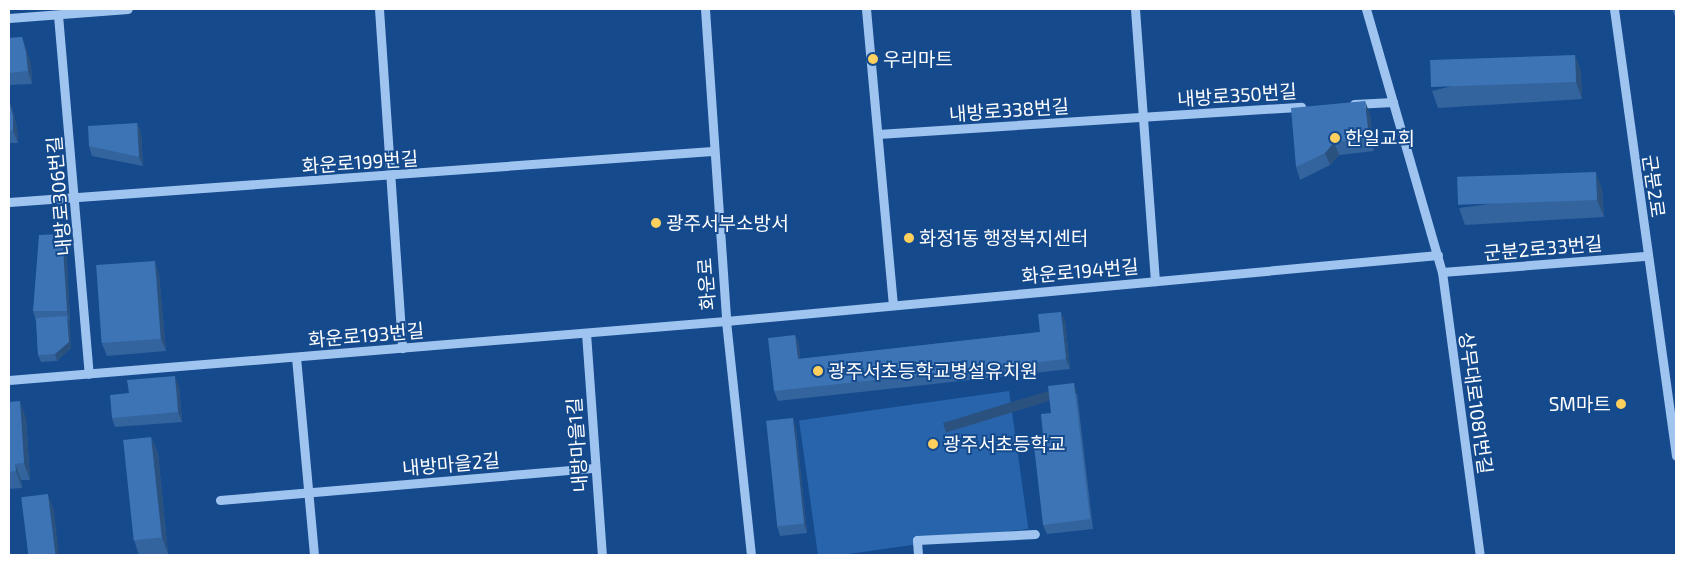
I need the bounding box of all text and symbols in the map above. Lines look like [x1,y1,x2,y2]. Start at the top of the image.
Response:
place label: 우리마트 [883,48,953,70]
marker: 우리마트 [867,53,879,65]
street label: 내방로350번길 [1177,79,1297,111]
street label: 내방로338번길 [948,94,1070,126]
place label: 한일교회 [1345,127,1415,149]
marker: 한일교회 [1329,132,1341,144]
street label: 내방로306번길 [42,135,76,257]
street label: 화운로199번길 [301,147,419,177]
street label: 군분2로 [1638,153,1670,219]
place label: 광주서부소방서 [666,212,788,234]
marker: 광주서부소방서 [650,217,662,229]
place label: 화정1동 행정복지센터 [919,227,1088,249]
street label: 군분2로33번길 [1483,231,1603,265]
marker: 화정1동 행정복지센터 [903,232,915,244]
street label: 화운로194번길 [1020,255,1140,287]
street label: 화운로 [693,257,719,311]
street label: 화운로193번길 [307,319,425,351]
street label: 상무대로1081번길 [1455,331,1497,475]
place label: 광주서초등학교병설유치원 [828,360,1038,382]
marker: 광주서초등학교병설유치원 [812,365,824,377]
place label: SM마트 [1549,393,1611,415]
street label: 내방마을1길 [562,397,592,493]
marker: SM마트 [1615,398,1627,410]
place label: 광주서초등학교 [943,433,1065,455]
marker: 광주서초등학교 [927,438,939,450]
street label: 내방마을2길 [401,448,501,480]

